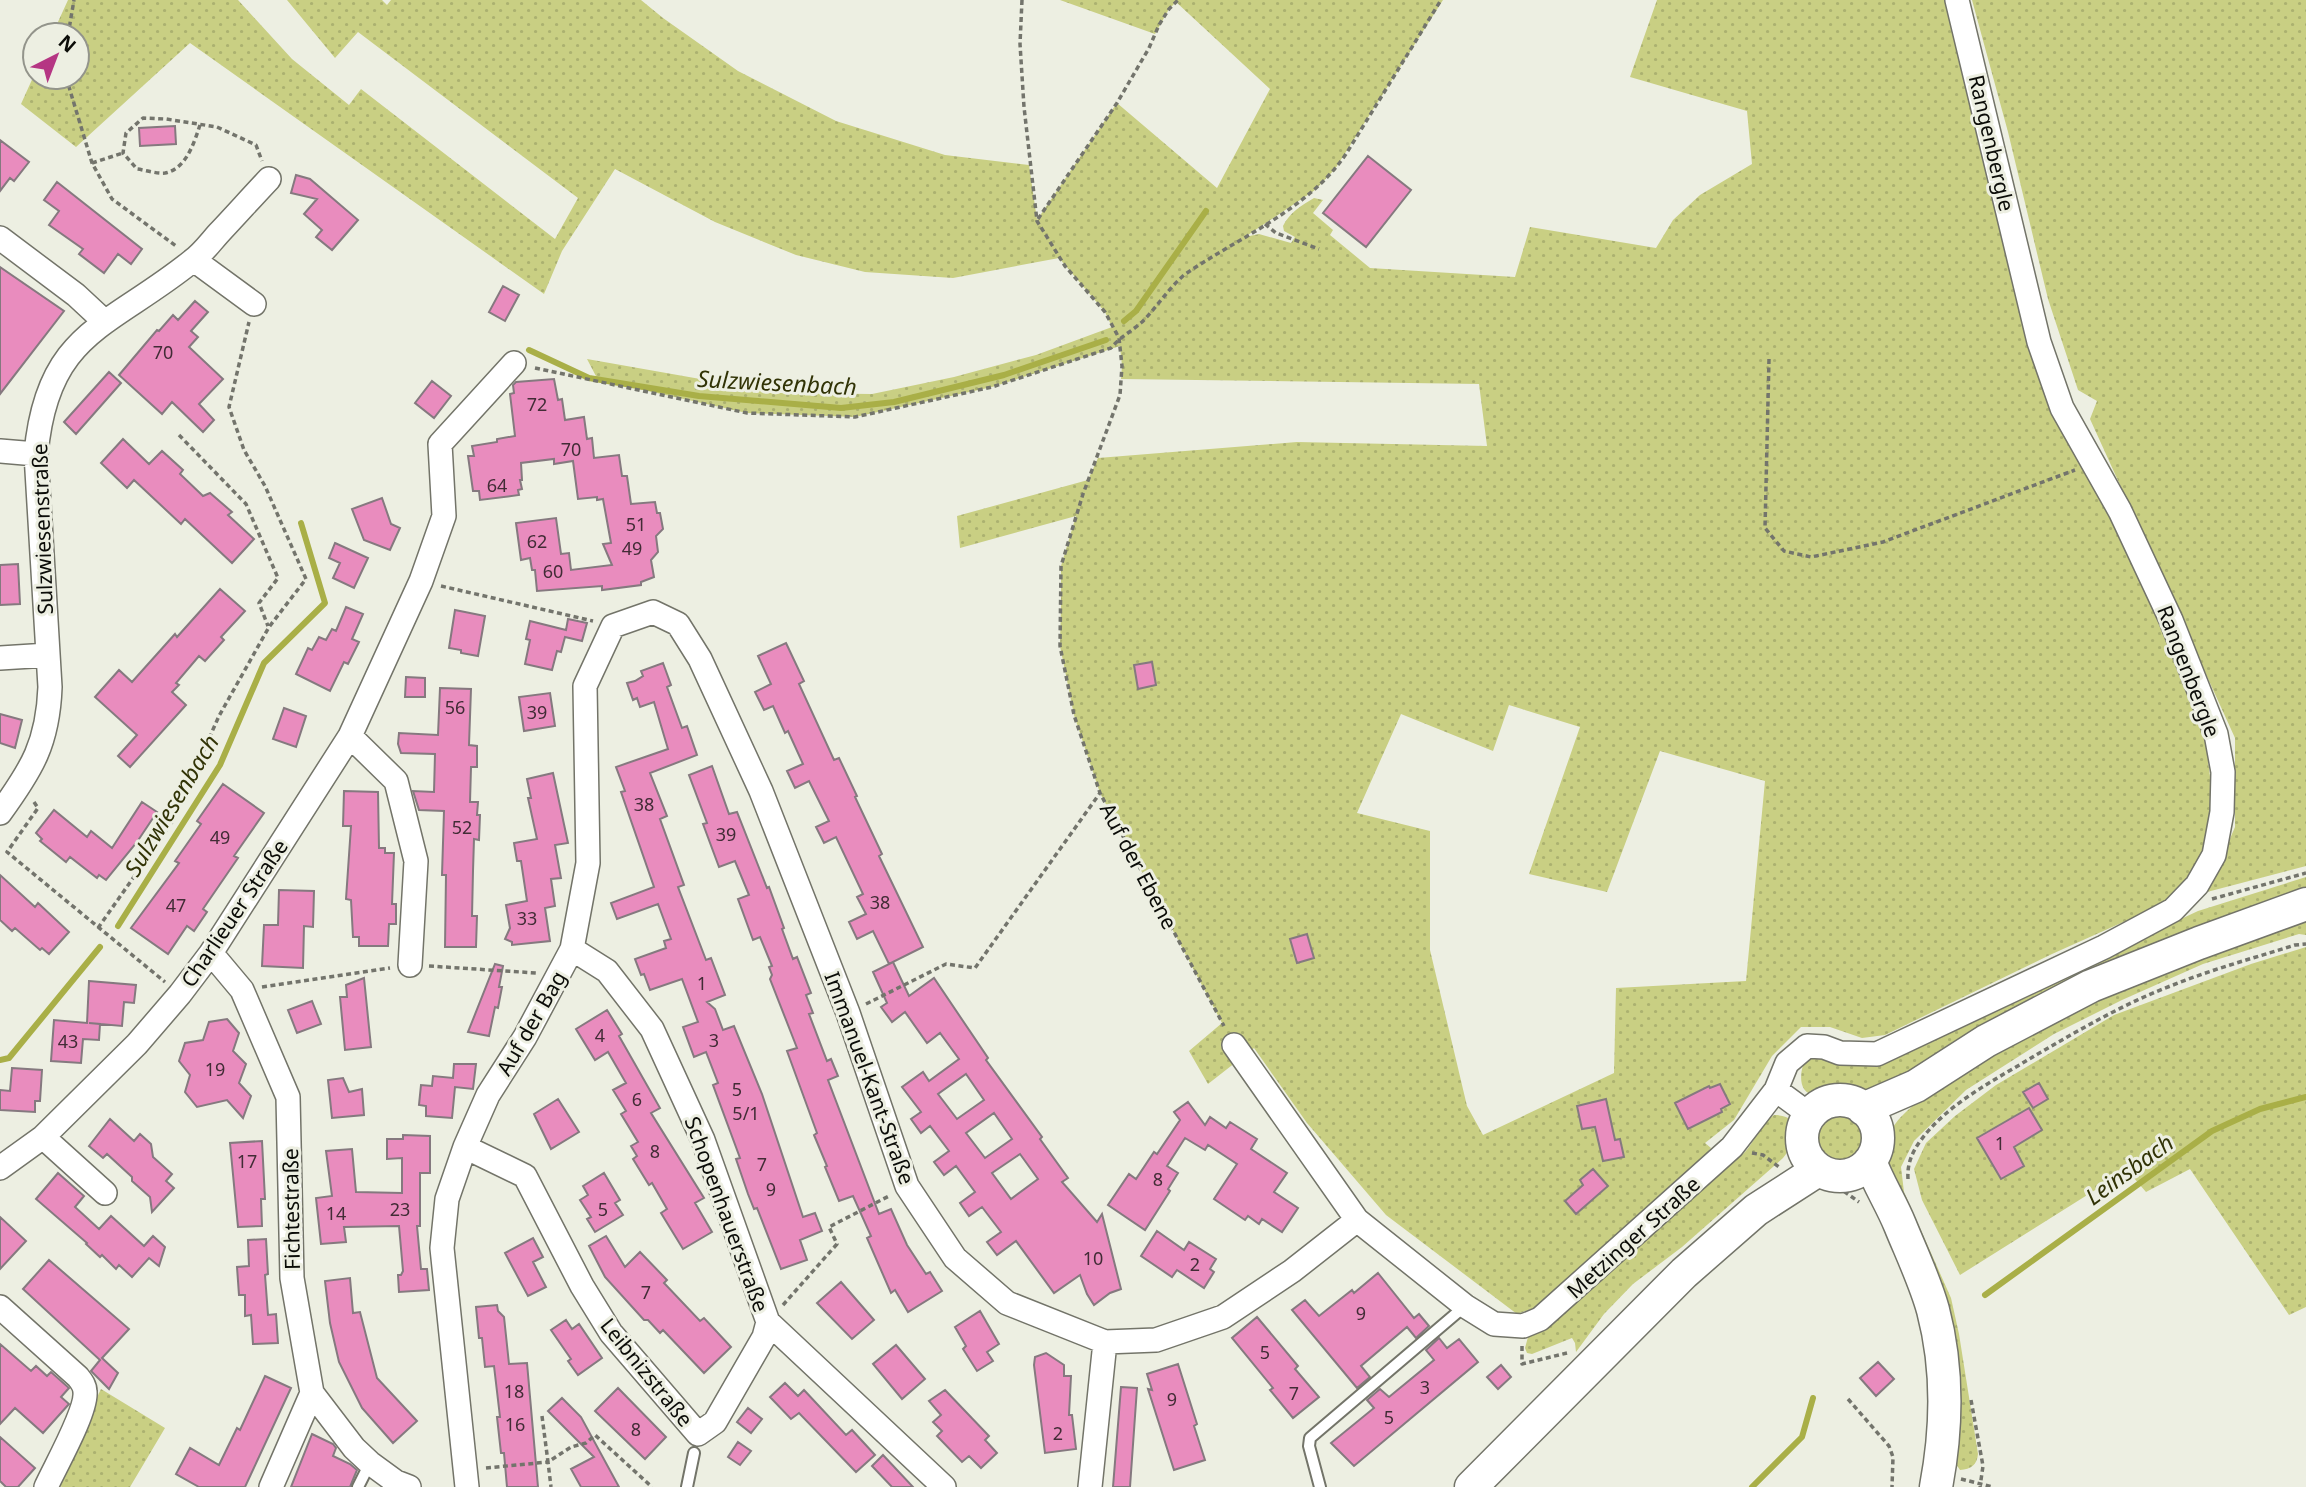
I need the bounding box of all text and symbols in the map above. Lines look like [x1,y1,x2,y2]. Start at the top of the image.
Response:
north arrow [21,21,91,91]
text: N [53,29,82,58]
street label: Rangenbergle [1963,72,2021,214]
house number: 70 [153,340,173,364]
water label: Sulzwiesenbach [696,362,858,402]
house number: 72 [527,392,547,416]
house number: 70 [561,437,581,461]
street label: Sulzwiesenstraße [25,443,59,615]
house number: 64 [487,473,507,497]
house number: 51 [626,512,646,536]
house number: 62 [527,529,547,553]
house number: 49 [622,536,642,560]
house number: 60 [543,559,563,583]
street label: Rangenbergle [2151,601,2227,741]
house number: 56 [445,695,465,719]
house number: 39 [527,700,547,724]
water label: Sulzwiesenbach [116,728,226,882]
house number: 38 [634,792,654,816]
street label: Auf der Ebene [1094,798,1184,934]
house number: 52 [452,815,472,839]
house number: 39 [716,822,736,846]
house number: 49 [210,825,230,849]
street label: Charlieuer Straße [174,834,294,992]
house number: 38 [870,890,890,914]
house number: 47 [166,893,186,917]
house number: 33 [517,906,537,930]
street label: Auf der Bag [490,966,572,1080]
street label: Immanuel-Kant-Straße [818,968,922,1188]
house number: 1 [697,971,707,995]
house number: 4 [595,1023,605,1047]
house number: 3 [709,1028,719,1052]
house number: 43 [58,1029,78,1053]
house number: 19 [205,1057,225,1081]
house number: 5 [732,1077,742,1101]
house number: 6 [632,1087,642,1111]
house number: 5/1 [732,1101,760,1125]
street label: Schopenhauerstraße [679,1112,775,1316]
water label: Leinsbach [2078,1126,2180,1212]
house number: 1 [1995,1131,2005,1155]
house number: 8 [650,1139,660,1163]
street label: Fichtestraße [276,1148,306,1270]
house number: 17 [237,1149,257,1173]
house number: 7 [757,1152,767,1176]
house number: 8 [1153,1167,1163,1191]
street label: Metzinger Straße [1561,1170,1705,1304]
house number: 9 [766,1177,776,1201]
house number: 23 [390,1197,410,1221]
house number: 5 [598,1197,608,1221]
house number: 14 [326,1201,346,1225]
house number: 10 [1083,1246,1103,1270]
house number: 2 [1190,1252,1200,1276]
house number: 7 [641,1280,651,1304]
house number: 9 [1356,1301,1366,1325]
street label: Leibnizstraße [595,1312,699,1432]
house number: 5 [1260,1340,1270,1364]
house number: 3 [1420,1375,1430,1399]
house number: 18 [504,1379,524,1403]
house number: 7 [1289,1381,1299,1405]
house number: 9 [1167,1387,1177,1411]
house number: 5 [1384,1405,1394,1429]
house number: 16 [505,1412,525,1436]
house number: 8 [631,1417,641,1441]
house number: 2 [1053,1421,1063,1445]

